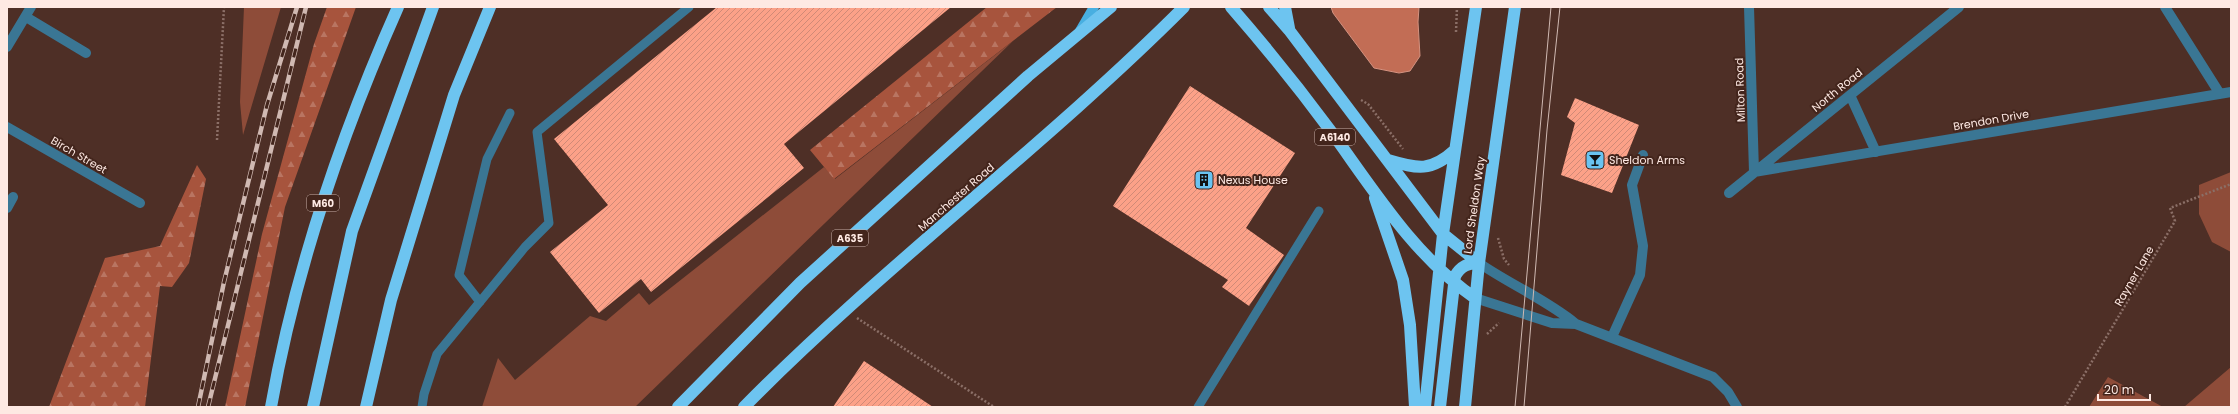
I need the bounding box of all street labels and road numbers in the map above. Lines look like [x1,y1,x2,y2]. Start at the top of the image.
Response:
street label: Milton Road [1731,57,1749,123]
street label: North Road [1808,64,1866,116]
street label: Brendon Drive [1952,105,2030,135]
road number: A6140 [1315,129,1355,145]
street label: Birch Street [48,132,110,178]
street label: Lord Sheldon Way [1459,155,1489,255]
street label: Manchester Road [914,159,998,235]
road number: M60 [307,195,339,211]
road number: A635 [832,230,868,246]
street label: Rayner Lane [2110,243,2158,309]

